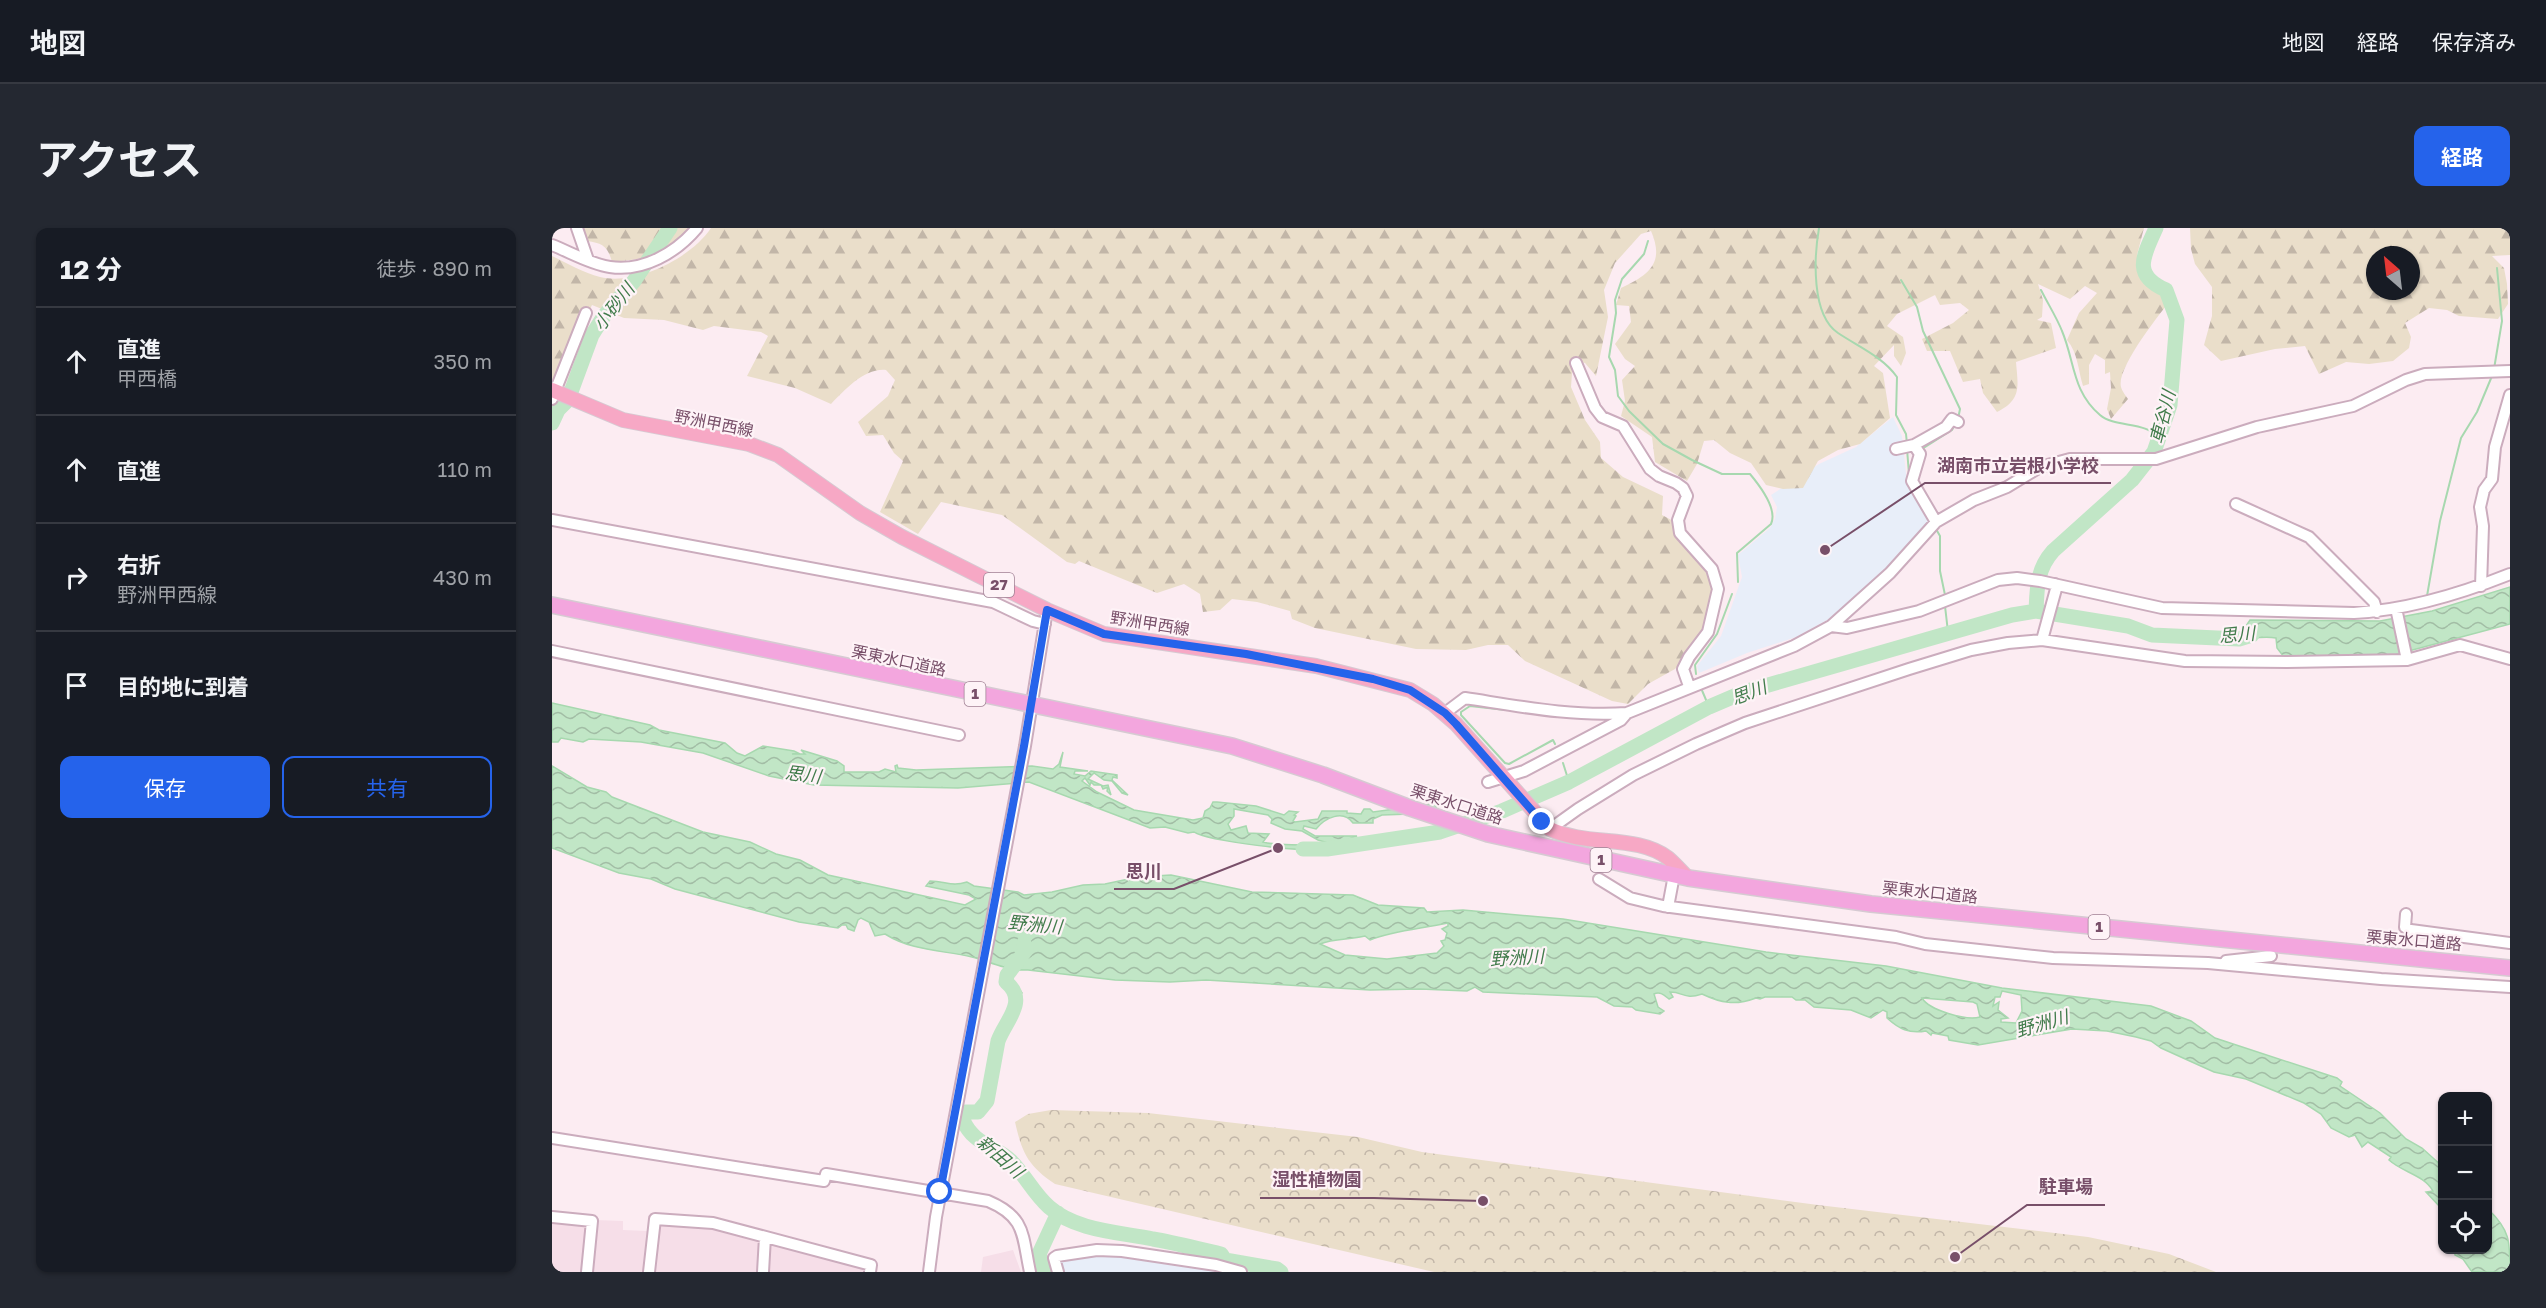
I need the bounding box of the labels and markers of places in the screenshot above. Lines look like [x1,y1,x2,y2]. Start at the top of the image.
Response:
callout: 湖南市立岩根小学校 [1925,447,2111,483]
callout: 思川 [1114,853,1174,889]
callout: 湿性植物園 [1260,1162,1374,1198]
callout: 駐車場 [2027,1169,2105,1205]

